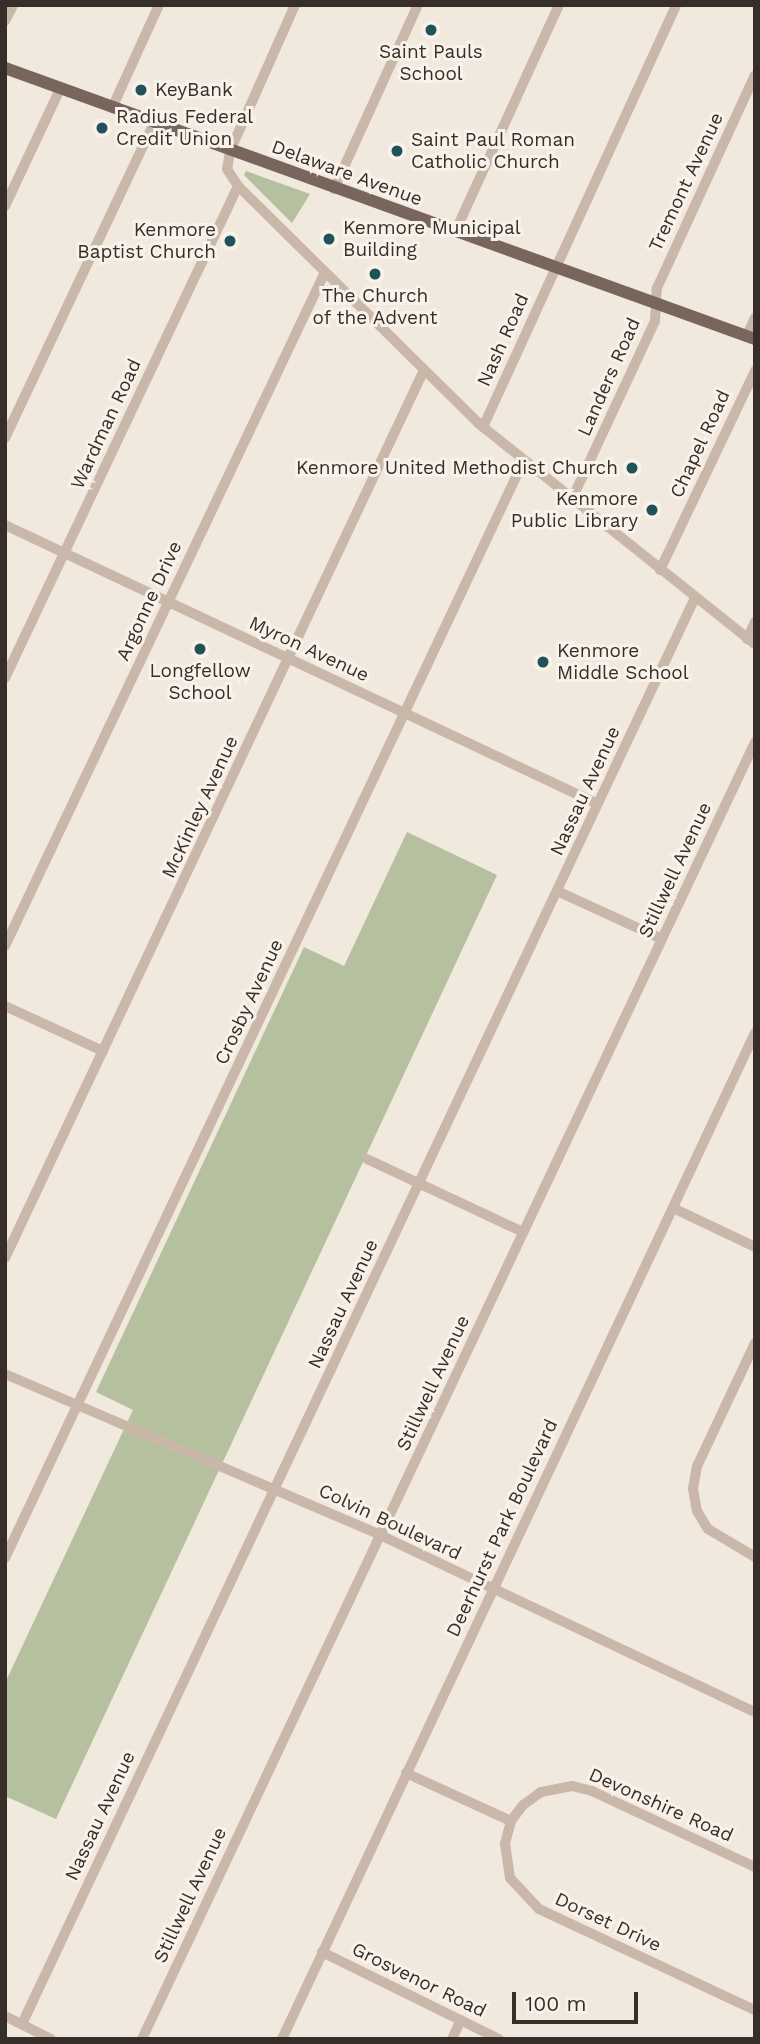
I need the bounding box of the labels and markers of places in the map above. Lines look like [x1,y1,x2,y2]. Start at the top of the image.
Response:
marker: Saint Pauls School [423,22,439,38]
place label: Saint Pauls School [379,41,483,85]
place label: KeyBank [155,79,233,101]
marker: KeyBank [133,82,149,98]
place label: Radius Federal Credit Union [116,106,253,150]
marker: Radius Federal Credit Union [94,120,110,136]
place label: Saint Paul Roman Catholic Church [411,129,576,173]
marker: Saint Paul Roman Catholic Church [389,143,405,159]
place label: Kenmore Municipal Building [343,217,521,261]
place label: Kenmore Baptist Church [77,219,216,263]
marker: Kenmore Municipal Building [321,231,337,247]
marker: Kenmore Baptist Church [222,233,238,249]
marker: The Church of the Advent [367,266,383,282]
place label: The Church of the Advent [311,285,439,329]
place label: Kenmore United Methodist Church [296,457,618,479]
marker: Kenmore United Methodist Church [624,460,640,476]
place label: Kenmore Public Library [511,488,638,532]
marker: Kenmore Public Library [644,502,660,518]
place label: Kenmore Middle School [557,640,689,684]
marker: Longfellow School [192,641,208,657]
marker: Kenmore Middle School [535,654,551,670]
place label: Longfellow School [149,660,251,704]

